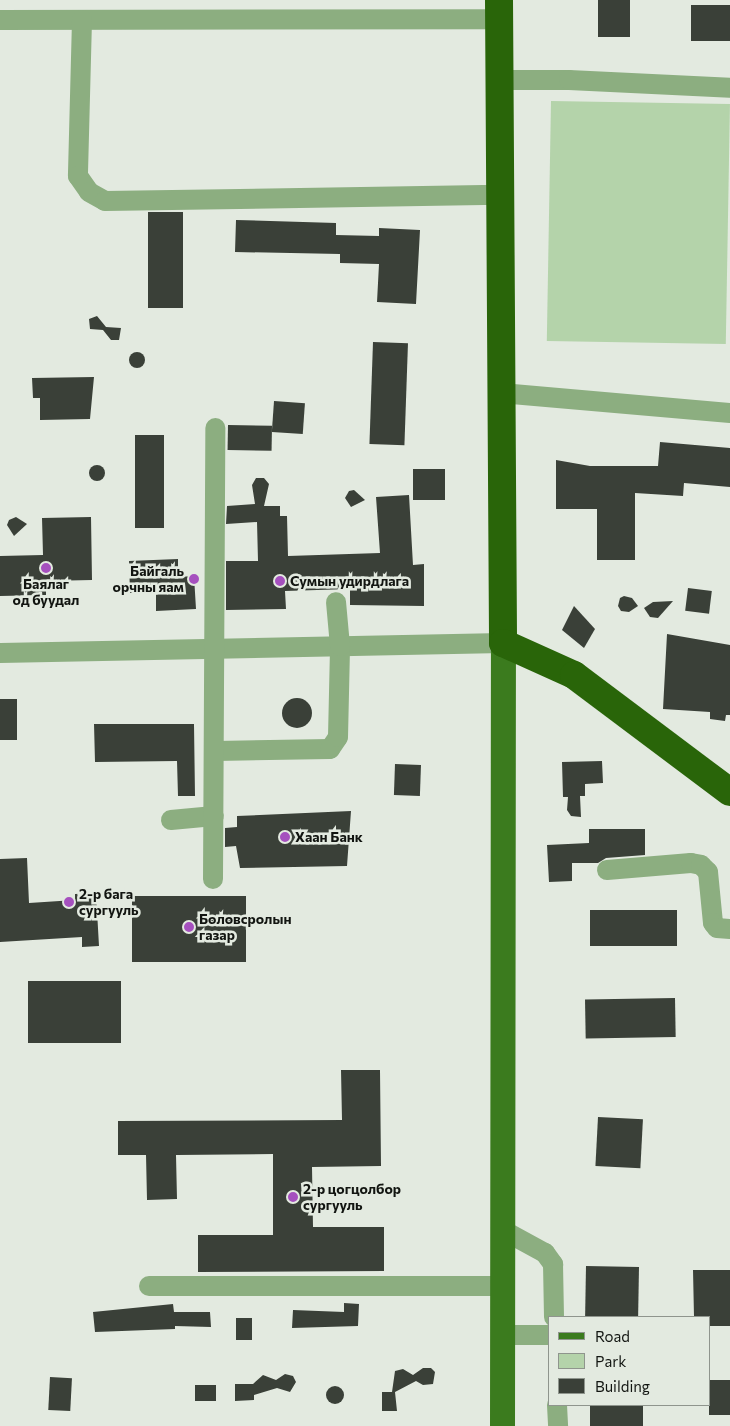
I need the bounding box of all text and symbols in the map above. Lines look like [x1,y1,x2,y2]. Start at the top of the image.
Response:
marker: Баялаг од буудал [40,562,52,574]
place label: Байгаль орчны яам [113,563,184,596]
marker: Байгаль орчны яам [188,573,200,585]
place label: Сумын удирдлага [290,573,409,589]
marker: Сумын удирдлага [274,575,286,587]
place label: Баялаг од буудал [13,576,79,608]
place label: Хаан Банк [295,829,363,845]
marker: Хаан Банк [279,831,291,843]
place label: 2-р бага сургууль [79,886,139,919]
marker: 2-р бага сургууль [63,896,75,908]
place label: Боловсролын газар [199,911,291,944]
marker: Боловсролын газар [183,921,195,933]
place label: 2-р цогцолбор сургууль [303,1181,401,1214]
marker: 2-р цогцолбор сургууль [287,1191,299,1203]
legend [548,1316,710,1406]
text: Road [595,1327,630,1345]
text: Park [595,1352,626,1370]
text: Building [595,1377,650,1395]

